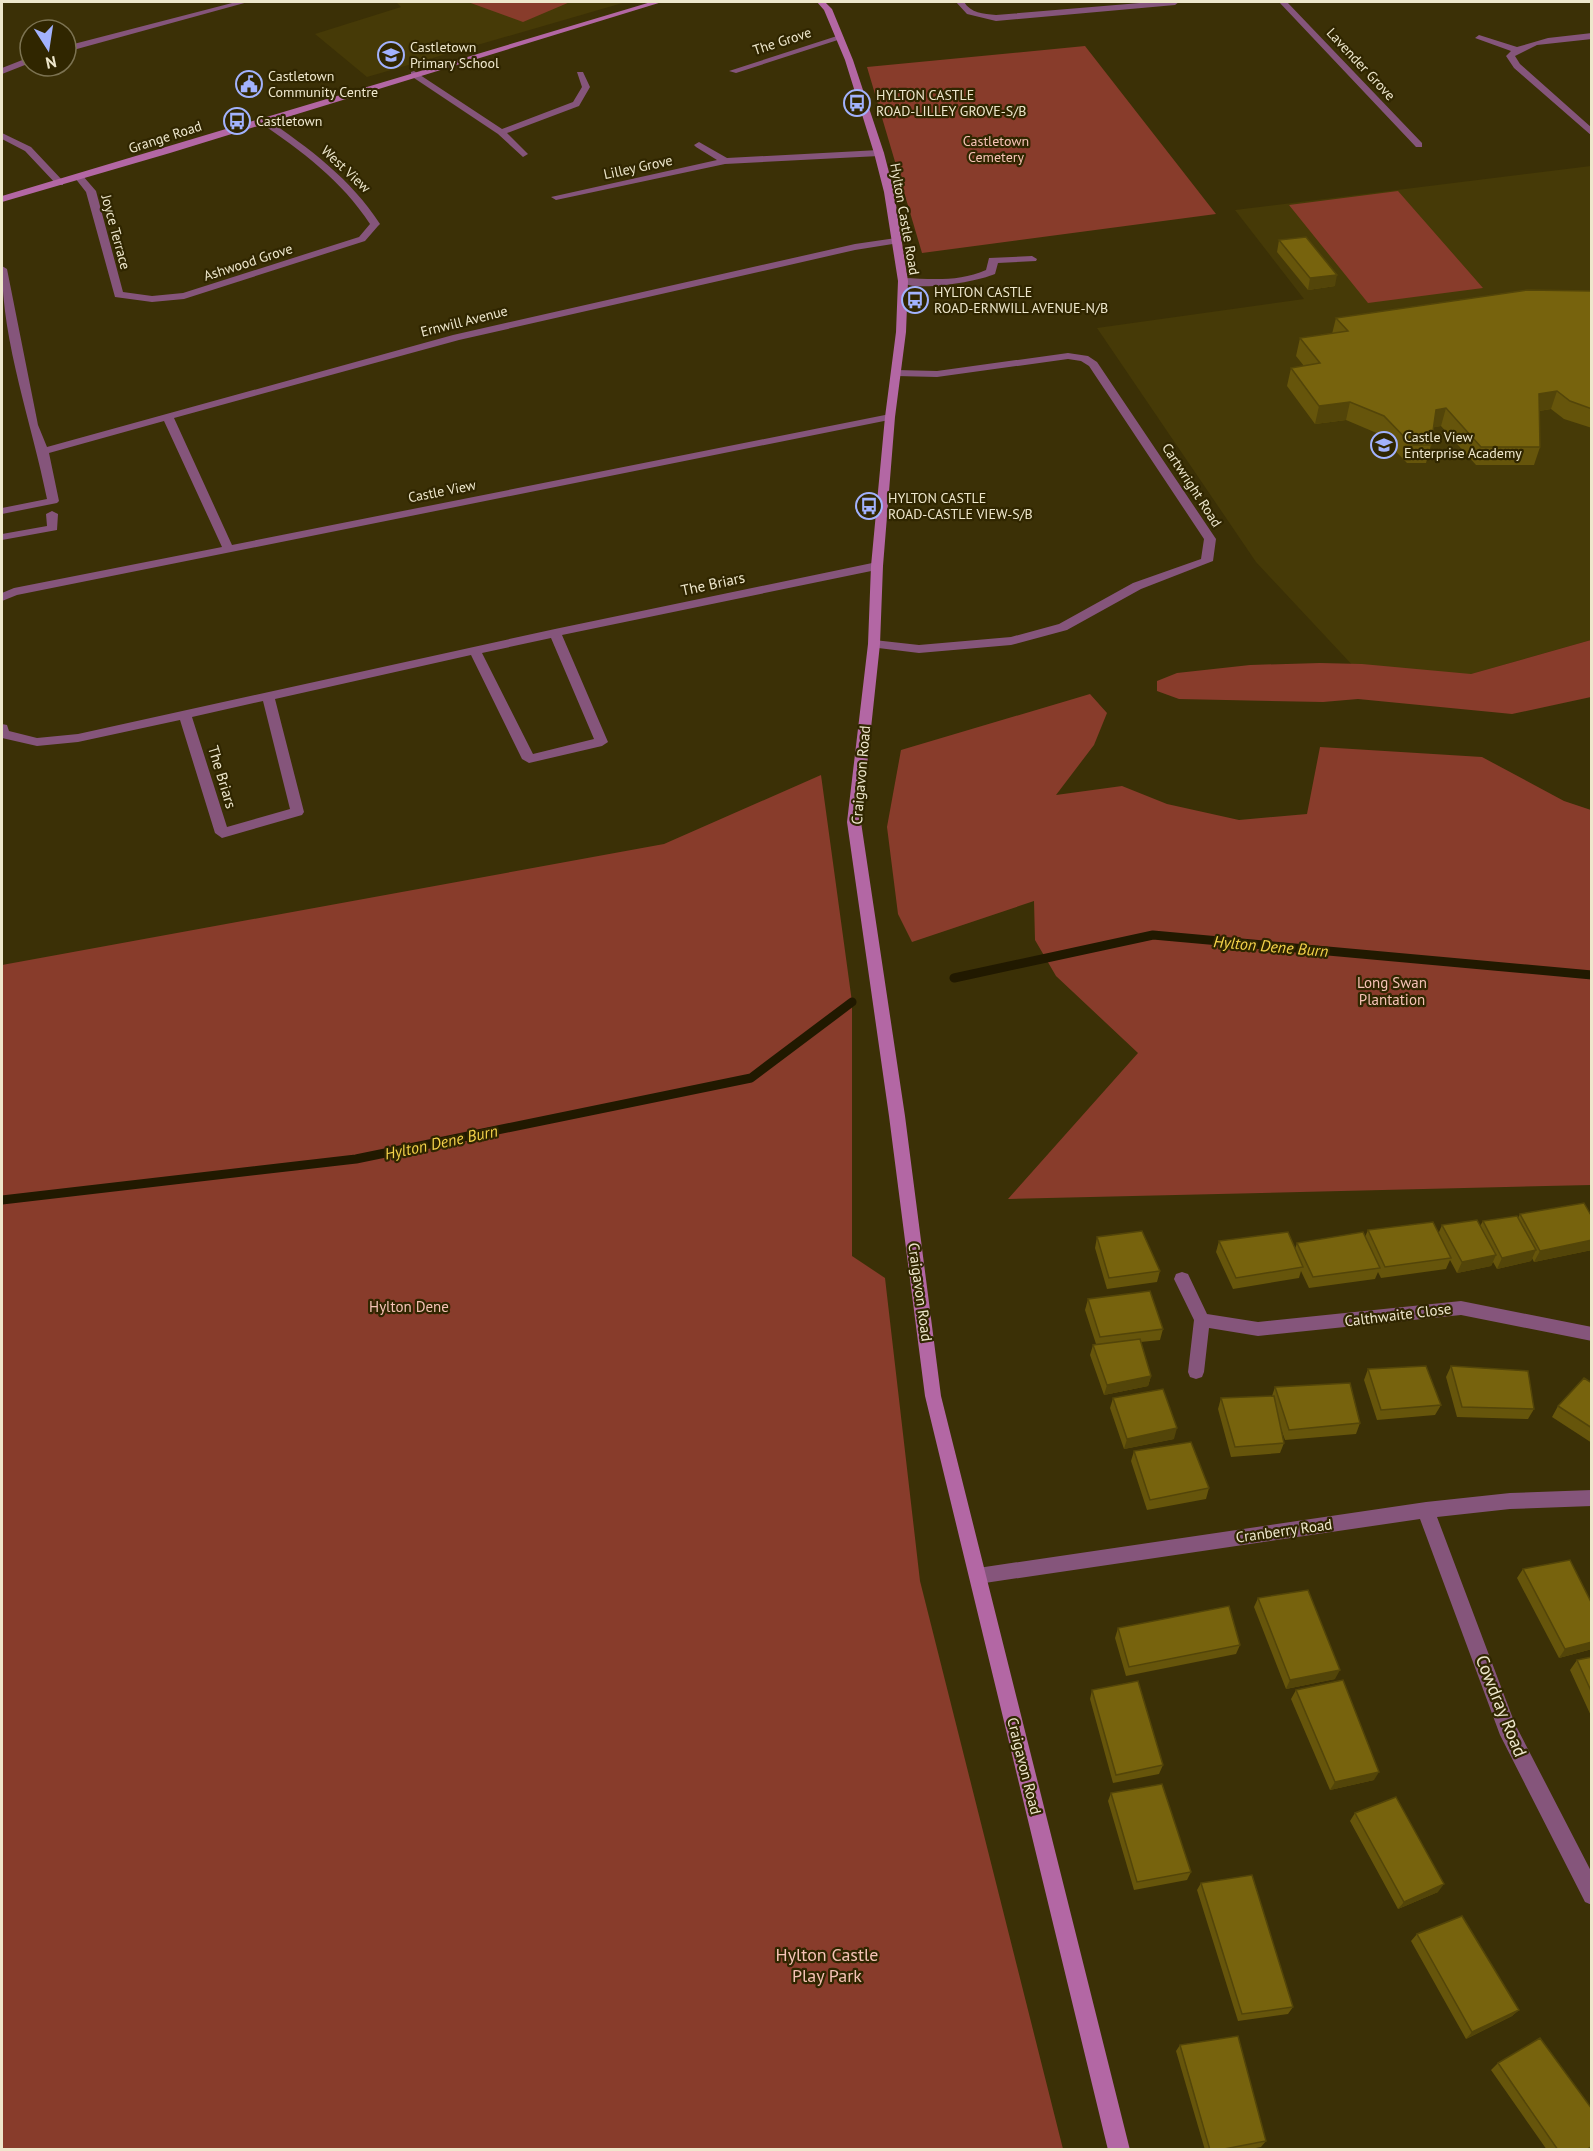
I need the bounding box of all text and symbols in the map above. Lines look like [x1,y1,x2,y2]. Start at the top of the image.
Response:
north arrow [18,18,78,78]
street label: The Grove [750,23,814,59]
street label: Lavender Grove [1323,24,1399,104]
place label: Castletown Primary School [410,38,499,72]
school or university icon: Castletown Primary School [376,40,406,70]
text: N [44,52,58,74]
place label: Castletown Community Centre [268,67,378,101]
public building icon: Castletown Community Centre [234,69,264,99]
place label: HYLTON CASTLE ROAD-LILLEY GROVE-S/B [876,86,1026,120]
bus stop icon: HYLTON CASTLE ROAD-LILLEY GROVE-S/B [842,88,872,118]
bus stop icon: Castletown [222,106,252,136]
place label: Castletown [256,112,322,130]
street label: Grange Road [126,117,204,157]
park label: Castletown Cemetery [963,132,1029,166]
street label: West View [318,142,375,197]
street label: Lilley Grove [602,151,674,183]
street label: Hylton Castle Road [886,162,924,276]
street label: Joyce Terrace [97,192,135,271]
street label: Ashwood Grove [201,239,295,285]
place label: HYLTON CASTLE ROAD-ERNWILL AVENUE-N/B [934,283,1108,317]
bus stop icon: HYLTON CASTLE ROAD-ERNWILL AVENUE-N/B [900,285,930,315]
street label: Ernwill Avenue [419,301,509,341]
place label: Castle View Enterprise Academy [1404,428,1522,462]
school or university icon: Castle View Enterprise Academy [1369,430,1399,460]
street label: Cartwright Road [1158,440,1226,530]
street label: Castle View [407,475,478,506]
place label: HYLTON CASTLE ROAD-CASTLE VIEW-S/B [888,489,1033,523]
bus stop icon: HYLTON CASTLE ROAD-CASTLE VIEW-S/B [854,491,884,521]
street label: The Briars [679,567,747,600]
street label: Craigavon Road [847,725,874,825]
street label: The Briars [204,743,241,811]
water label: Hylton Dene Burn [1213,931,1329,961]
park label: Long Swan Plantation [1357,973,1427,1009]
water label: Hylton Dene Burn [383,1120,499,1164]
street label: Craigavon Road [904,1241,937,1342]
park label: Hylton Dene [369,1297,449,1316]
street label: Calthwaite Close [1343,1299,1452,1330]
street label: Cranberry Road [1234,1514,1333,1547]
street label: Cowdray Road [1471,1652,1532,1760]
street label: Craigavon Road [1003,1715,1046,1816]
park label: Hylton Castle Play Park [776,1943,878,1987]

